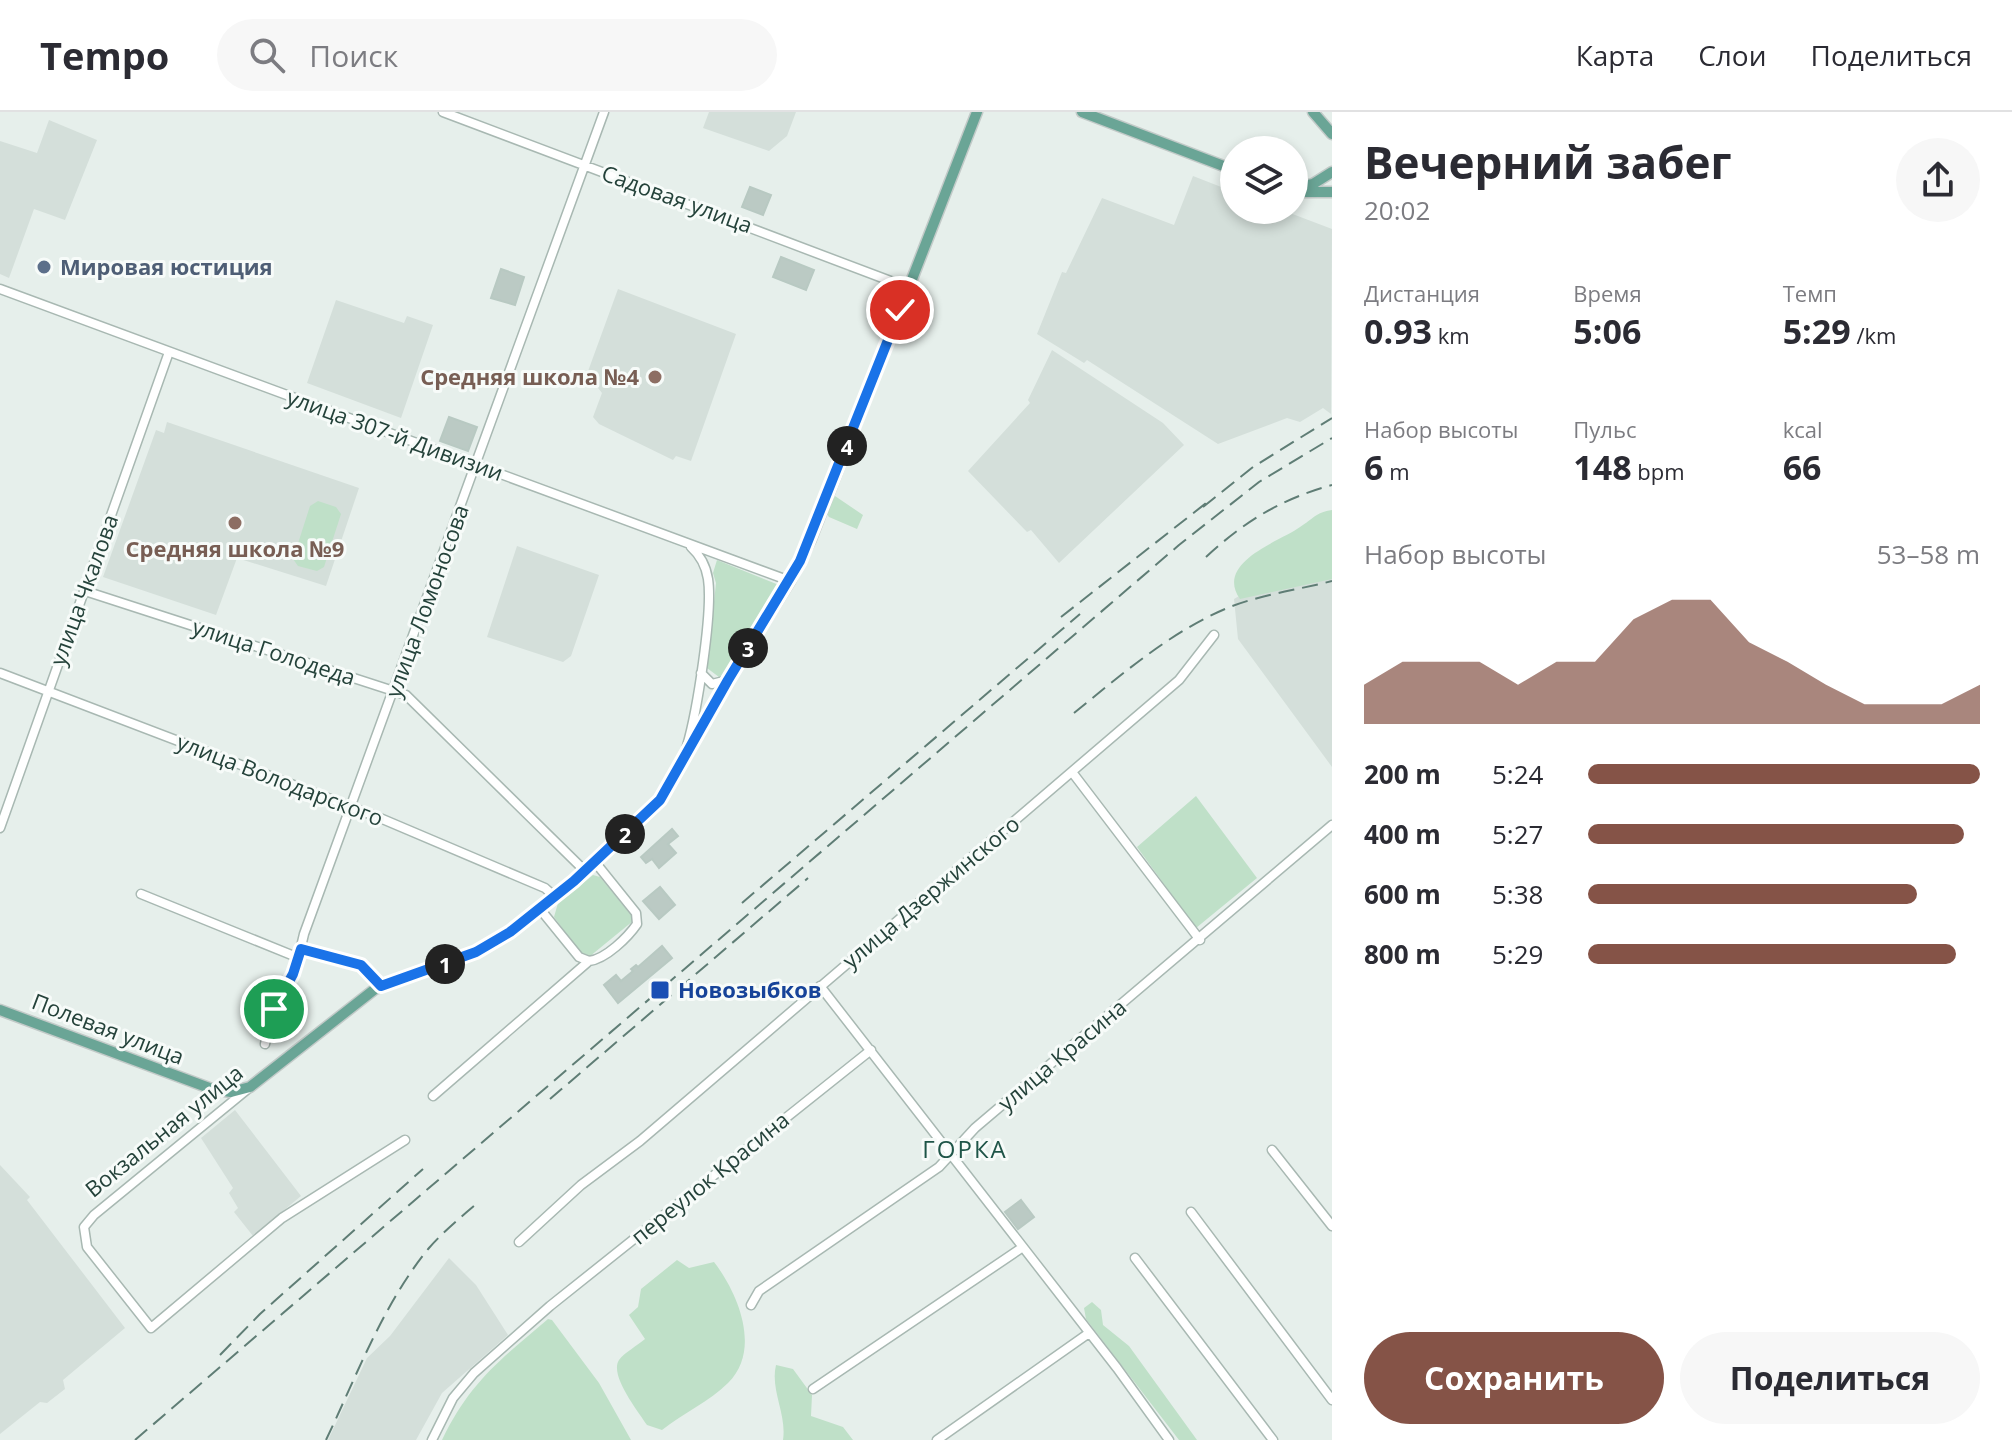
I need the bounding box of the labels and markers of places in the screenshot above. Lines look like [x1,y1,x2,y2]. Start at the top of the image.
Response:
place label: Мировая юстиция [60,251,273,281]
marker: Мировая юстиция [35,258,53,276]
pin [866,276,934,344]
place label: Средняя школа №4 [420,361,639,391]
marker: Средняя школа №4 [646,368,664,386]
pin: 4 [827,426,867,466]
marker: Средняя школа №9 [226,514,244,532]
place label: Средняя школа №9 [126,533,344,563]
pin: 3 [728,628,768,668]
pin: 2 [605,814,645,854]
pin: 1 [425,944,465,984]
place label: Новозыбков [678,974,822,1004]
pin [240,975,308,1043]
marker: Новозыбков [649,979,671,1001]

